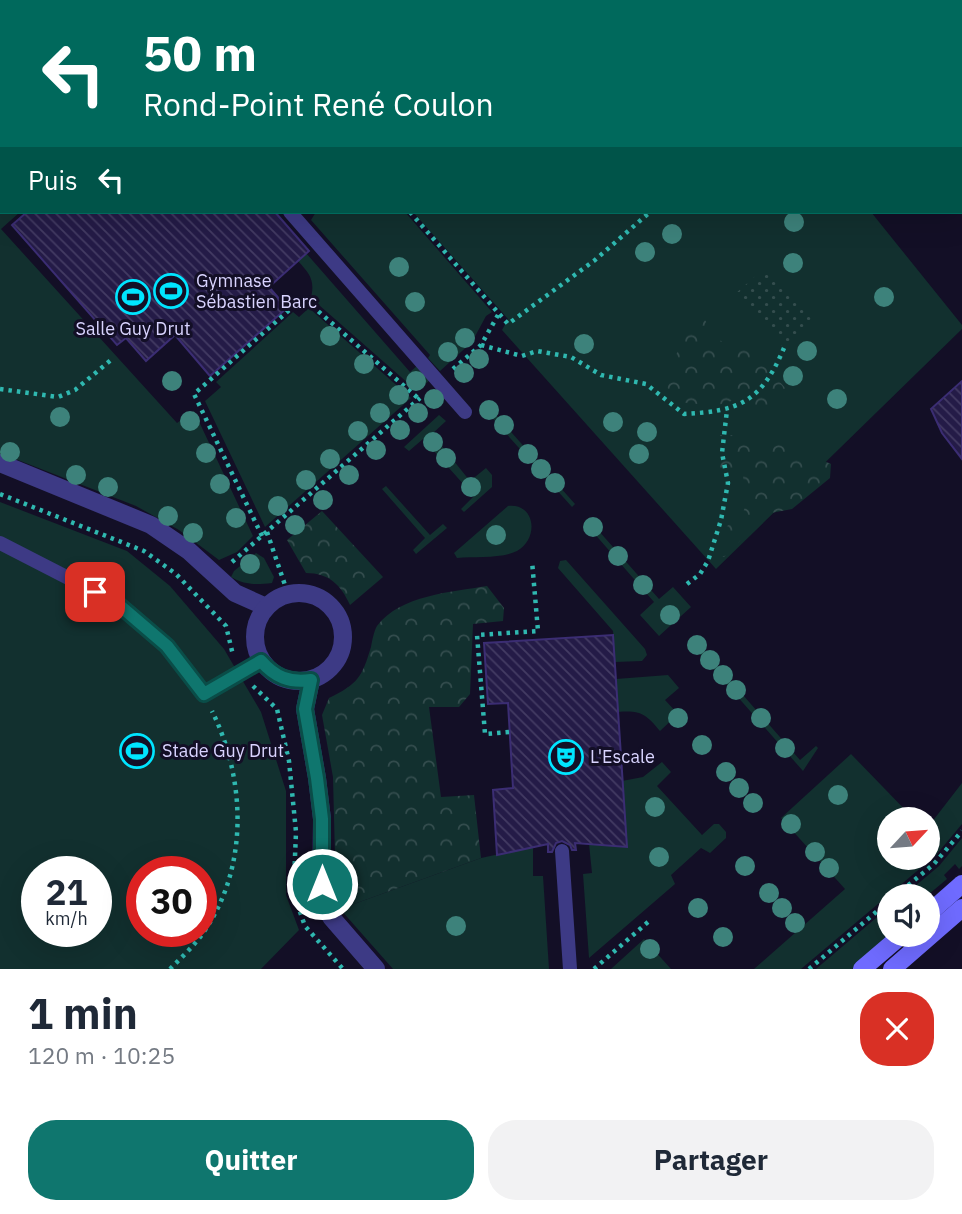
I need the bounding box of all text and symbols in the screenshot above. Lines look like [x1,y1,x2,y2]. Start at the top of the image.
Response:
text: 50 m [143,21,257,84]
icon: left [28,28,119,119]
text: Rond-Point René Coulon [143,83,494,125]
icon: left [92,161,130,199]
text: Puis [28,163,78,197]
place label: Gymnase Sébastien Barc [196,269,317,313]
sports icon: Gymnase Sébastien Barc [152,272,190,310]
sports icon: Salle Guy Drut [114,278,152,316]
place label: Salle Guy Drut [75,317,191,340]
pin [65,562,125,622]
icon: arrive [76,573,114,611]
sports icon: Stade Guy Drut [118,732,156,770]
theatre icon: L'Escale [547,738,585,776]
place label: Stade Guy Drut [162,739,284,762]
place label: L'Escale [590,745,655,768]
north arrow [877,807,940,870]
map controls [877,807,940,947]
position arrow [285,847,359,921]
speed limit sign: 30 [126,856,217,947]
text: 21 [45,869,88,915]
button: sound [877,884,940,947]
text: km/h [45,907,88,930]
text: 1 min [28,986,138,1041]
button: close [860,992,934,1066]
text: 120 m · 10:25 [28,1040,175,1070]
button: Quitter [28,1120,474,1200]
button: Partager [488,1120,934,1200]

